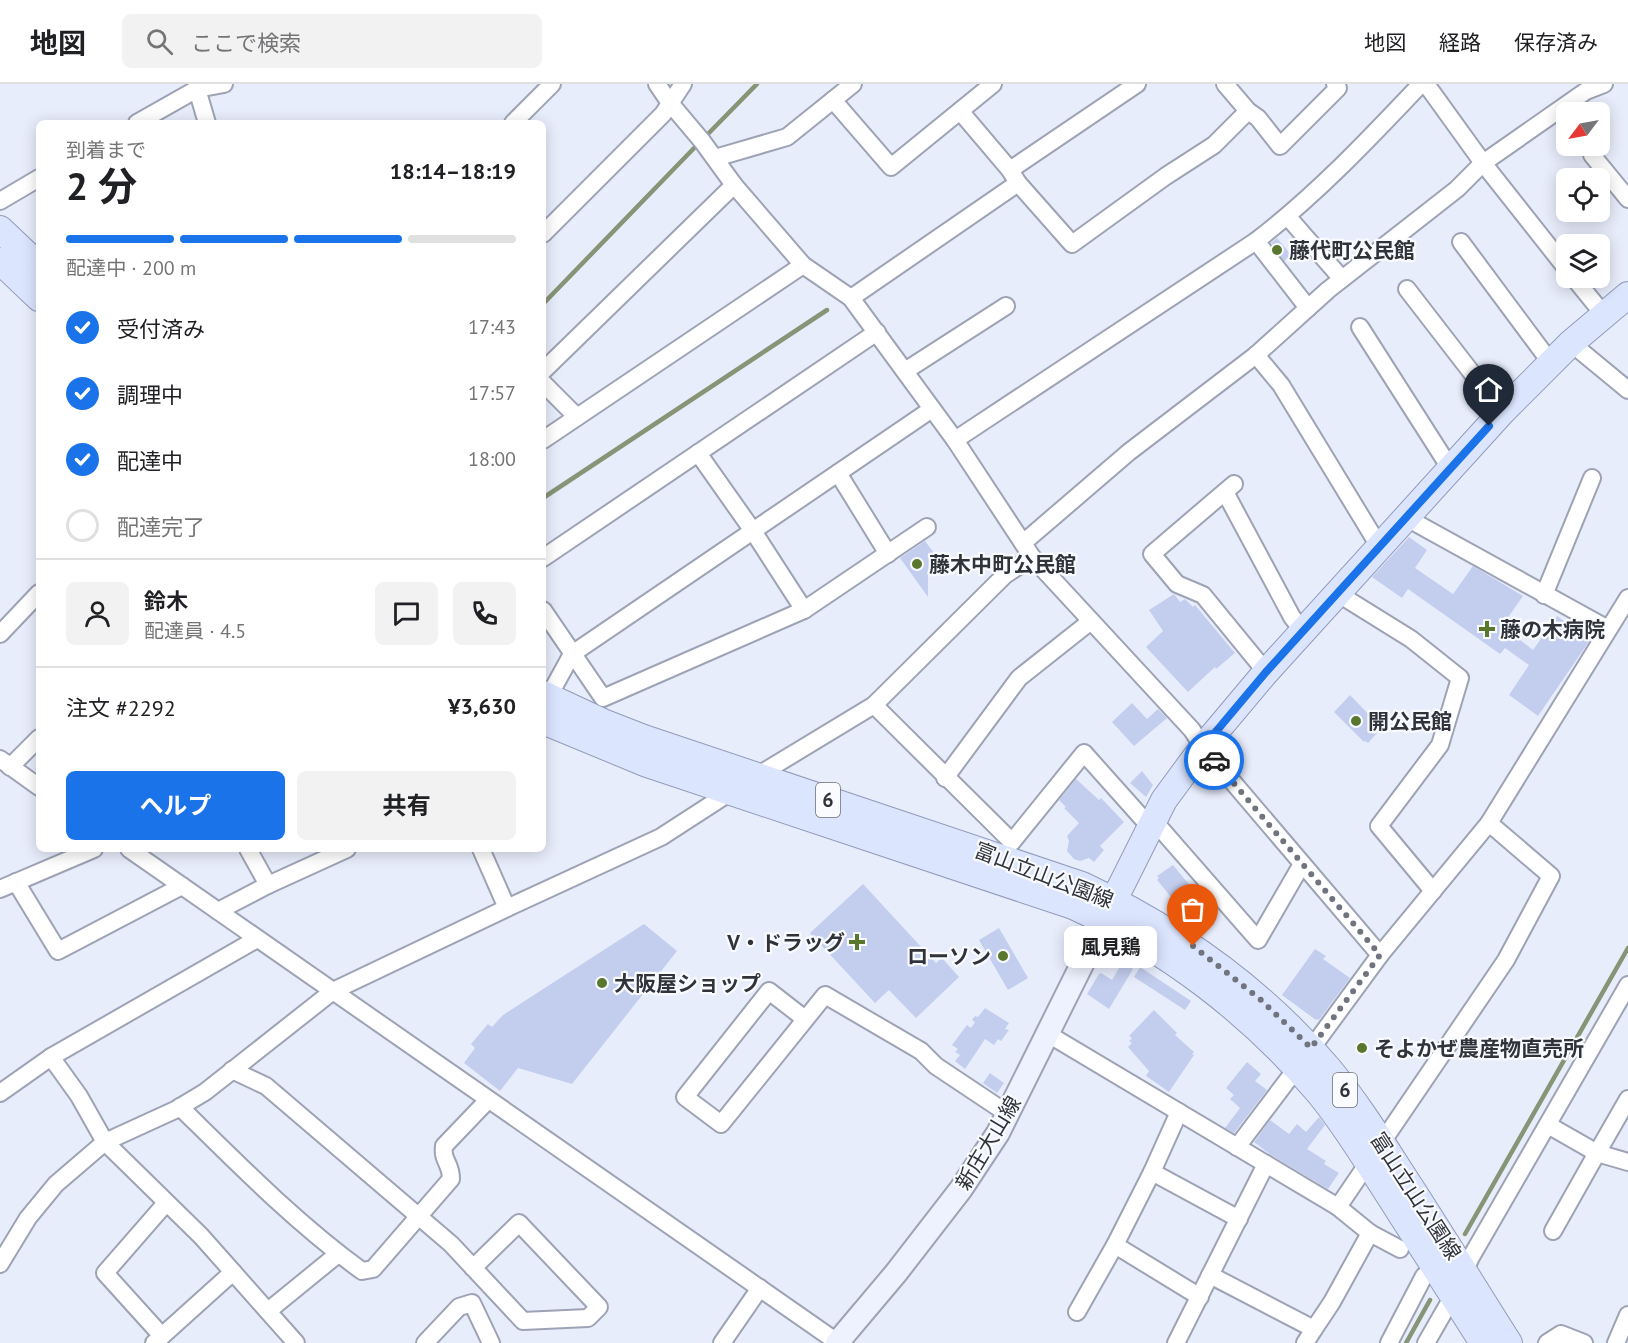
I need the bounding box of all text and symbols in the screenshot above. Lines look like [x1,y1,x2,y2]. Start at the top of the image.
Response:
search box [122,14,542,68]
text: 地図 [30,24,86,61]
icon: search [143,25,176,58]
text: ここで検索 [191,29,301,57]
text: 地図 [1364,29,1406,56]
text: 経路 [1439,29,1481,56]
text: 保存済み [1514,29,1598,56]
north arrow [1556,102,1610,156]
map controls [1556,102,1610,288]
text: 到着まで [66,137,146,163]
text: 18:14–18:19 [390,157,516,185]
text: 2 分 [66,160,137,211]
button: locate [1556,168,1610,222]
button: layers [1556,234,1610,288]
place label: 藤代町公民館 [1289,237,1415,264]
marker: 藤代町公民館 [1270,243,1284,257]
text: 配達中 · 200 m [66,255,196,281]
icon: check [66,311,99,344]
text: 17:43 [468,314,516,340]
text: 受付済み [117,315,205,343]
pin [1463,364,1514,426]
icon: home [1472,373,1505,406]
icon: check [66,377,99,410]
text: 17:57 [468,380,516,406]
text: 調理中 [117,381,183,409]
icon: check [66,443,99,476]
text: 18:00 [468,446,516,472]
text: 配達中 [117,447,183,475]
text: 配達完了 [117,513,205,541]
place label: 藤木中町公民館 [929,551,1076,578]
marker: 藤木中町公民館 [910,557,924,571]
button: person [66,582,129,645]
button: chat [375,582,438,645]
button: phone [453,582,516,645]
text: 鈴木 [144,587,188,615]
place label: 藤の木病院 [1500,616,1605,643]
text: 配達員 · 4.5 [144,618,246,644]
marker: 藤の木病院 [1478,620,1496,638]
text: ¥3,630 [448,692,516,720]
text: 注文 #2292 [66,694,176,722]
place label: 開公民館 [1368,708,1452,735]
marker: 開公民館 [1349,714,1363,728]
courier [1184,730,1244,790]
icon: car [1198,744,1231,777]
button: ヘルプ [66,771,285,840]
button: 共有 [297,771,516,840]
road number: 6 [816,783,840,817]
street label: 富山立山公園線 [971,836,1117,914]
pin [1167,884,1218,946]
icon: bag [1176,893,1209,926]
callout: 風見鶏 [1064,925,1157,967]
place label: V・ドラッグ [726,929,845,956]
text: 風見鶏 [1081,934,1141,960]
marker: V・ドラッグ [850,935,864,949]
place label: ローソン [907,943,991,970]
marker: ローソン [996,949,1010,963]
place label: 大阪屋ショップ [614,970,761,997]
marker: 大阪屋ショップ [595,976,609,990]
place label: そよかぜ農産物直売所 [1374,1035,1584,1062]
marker: そよかぜ農産物直売所 [1355,1041,1369,1055]
road number: 6 [1333,1073,1357,1107]
street label: 新庄大山線 [949,1091,1027,1195]
street label: 富山立山公園線 [1365,1127,1467,1265]

